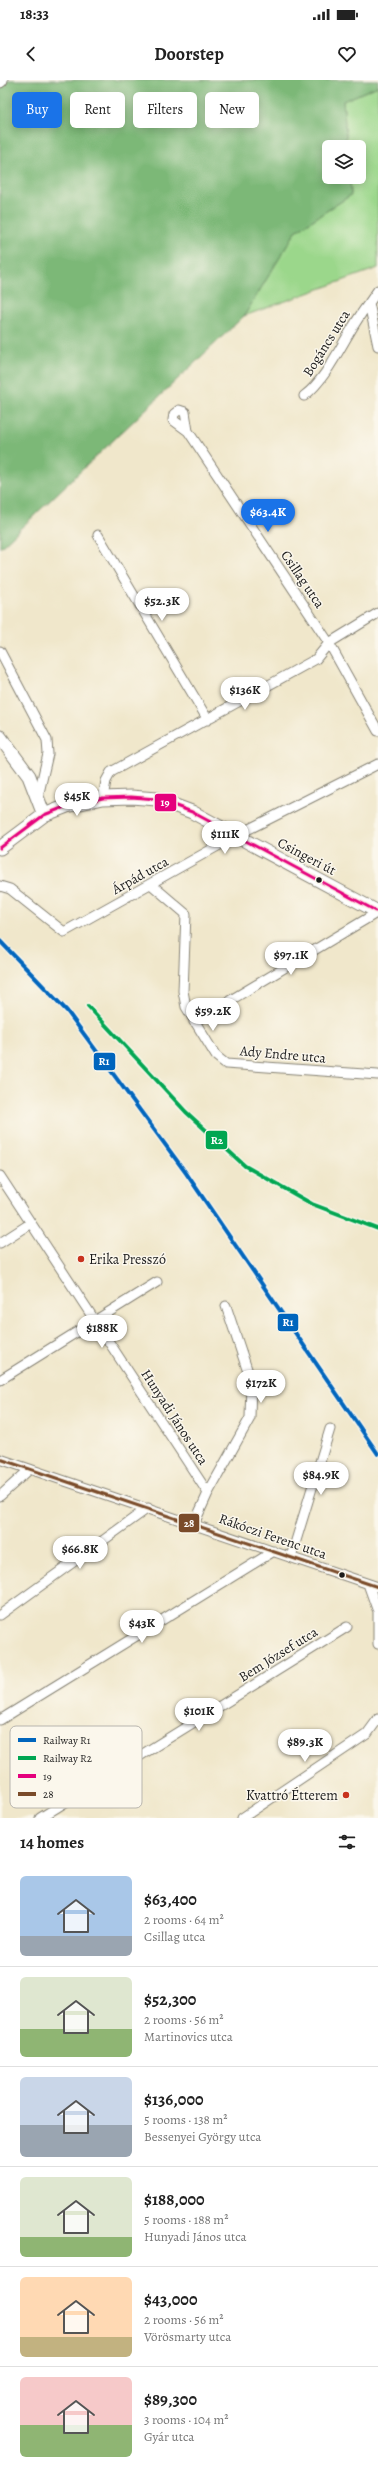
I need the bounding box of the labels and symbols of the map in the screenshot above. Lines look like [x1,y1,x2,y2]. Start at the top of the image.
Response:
street label: Bogáncs utca [298,306,355,380]
pin: $63.4K [235,499,301,533]
street label: Csillag utca [276,547,329,612]
pin: $52.3K [129,588,195,622]
pin: $136K [217,677,273,711]
pin: $45K [53,783,101,817]
line badge: 19 [154,793,177,812]
text: 19 [160,795,170,810]
pin: $111K [197,821,253,855]
street label: Csingeri út [274,833,340,880]
street label: Árpád utca [108,852,172,899]
unlabelled marker [314,875,324,885]
pin: $97.1K [258,942,324,976]
pin: $59.2K [180,998,246,1032]
street label: Ady Endre utca [238,1041,327,1068]
line badge: R1 [93,1052,116,1071]
text: R1 [99,1054,110,1069]
line badge: R2 [205,1130,228,1150]
text: R2 [211,1133,224,1148]
place label: Erika Presszó [89,1250,166,1269]
marker: Erika Presszó [76,1254,86,1264]
line badge: R1 [277,1313,299,1332]
pin: $188K [74,1315,130,1349]
text: R1 [283,1315,294,1330]
street label: Hunyadi János utca [137,1366,213,1469]
pin: $172K [233,1370,289,1404]
pin: $84.9K [288,1462,354,1496]
street label: Rákóczi Ferenc utca [216,1509,330,1564]
line badge: 28 [178,1513,200,1533]
text: 28 [184,1516,194,1531]
pin: $66.8K [47,1536,113,1570]
unlabelled marker [337,1570,347,1580]
pin: $43K [118,1610,166,1644]
street label: Bem József utca [235,1622,322,1686]
pin: $101K [171,1698,227,1732]
legend [10,1726,142,1808]
pin: $89.3K [272,1729,338,1763]
text: Railway R1 [43,1733,91,1748]
text: Railway R2 [43,1751,92,1766]
text: 19 [43,1769,52,1784]
place label: Kvattró Étterem [246,1786,338,1805]
text: 28 [43,1787,54,1802]
marker: Kvattró Étterem [341,1790,351,1800]

